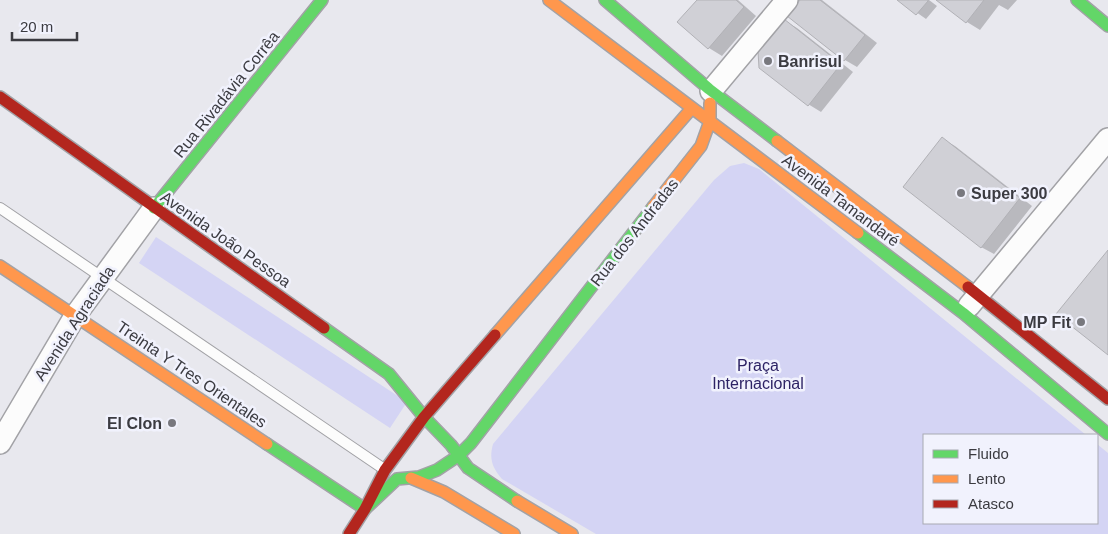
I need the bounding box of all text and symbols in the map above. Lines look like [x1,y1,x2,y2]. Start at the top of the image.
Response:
scale bar [12,10,78,42]
text: 20 m [20,18,53,35]
street label: Rua Rivadávia Corrêa [170,28,283,161]
place label: Banrisul [778,53,842,70]
marker: Banrisul [762,55,774,67]
street label: Avenida Tamandaré [779,151,902,250]
street label: Rua dos Andradas [587,175,682,289]
place label: Super 300 [971,185,1048,202]
marker: Super 300 [955,187,967,199]
street label: Avenida João Pessoa [158,188,294,291]
street label: Avenida Agraciada [31,263,118,384]
place label: MP Fit [1023,314,1072,331]
marker: MP Fit [1075,316,1087,328]
street label: Treinta Y Tres Orientales [114,318,270,431]
park label: Praça Internacional [712,357,804,392]
place label: El Clon [107,415,162,432]
marker: El Clon [166,417,178,429]
legend [923,434,1098,524]
text: Fluido [968,445,1009,462]
text: Lento [968,470,1006,487]
text: Atasco [968,495,1014,512]

